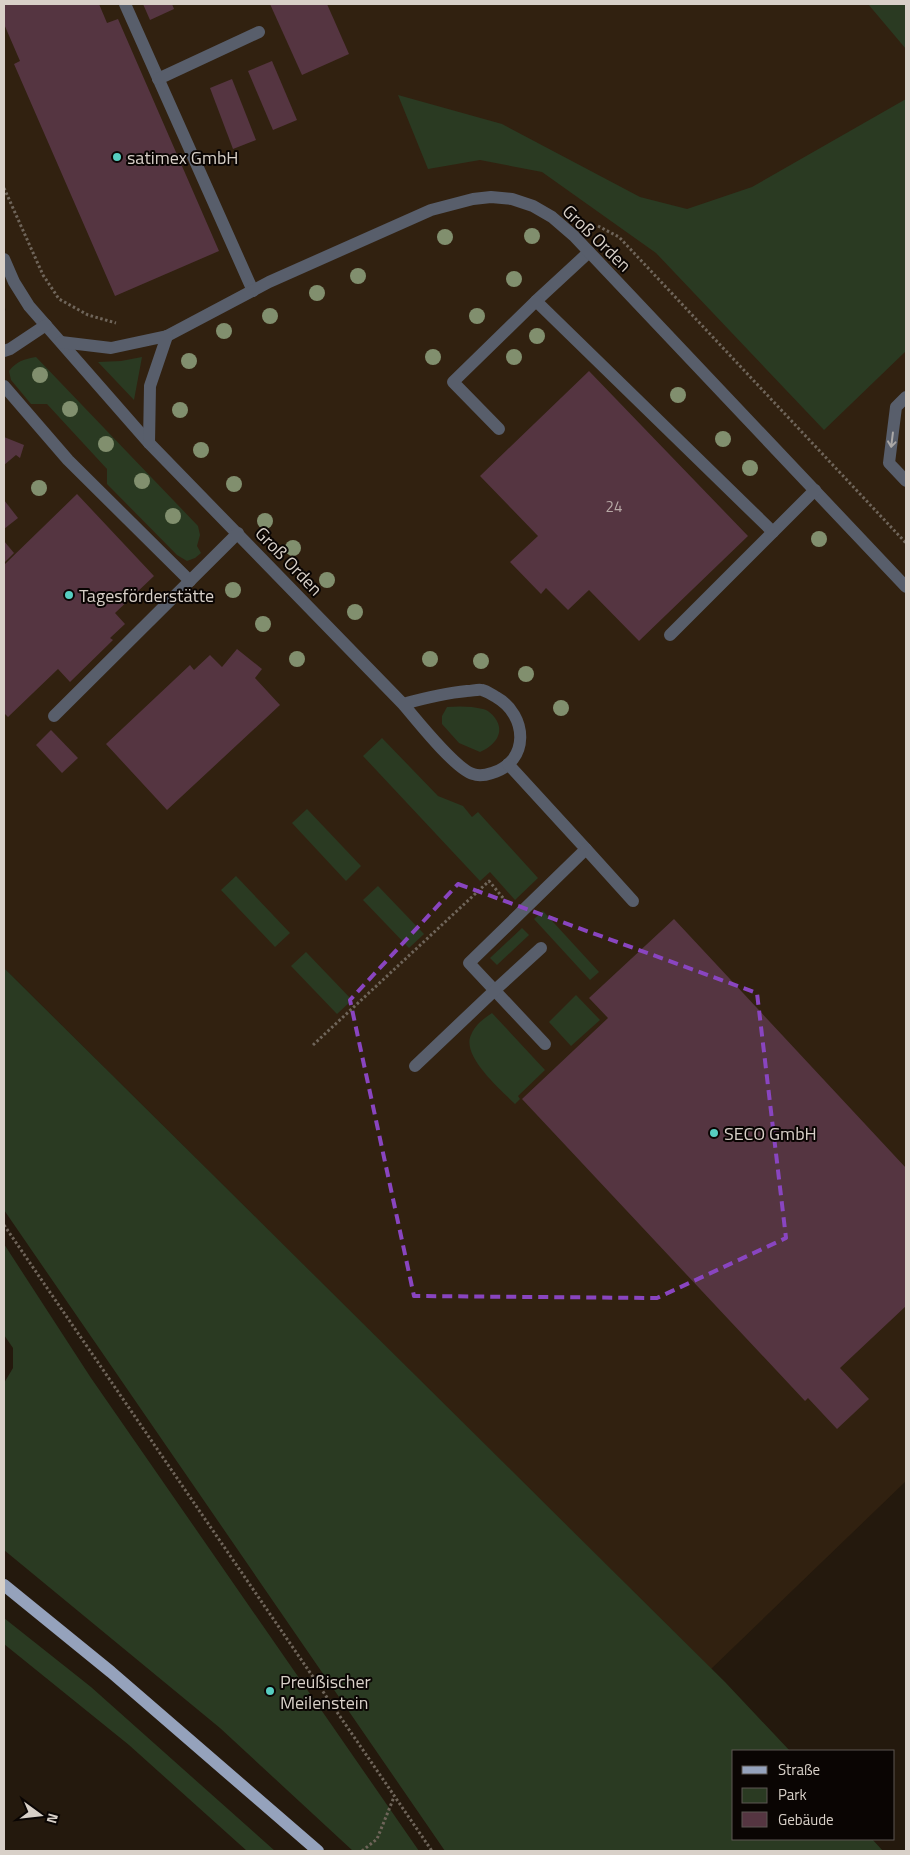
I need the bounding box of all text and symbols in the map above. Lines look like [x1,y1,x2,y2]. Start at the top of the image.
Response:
place label: satimex GmbH [127,144,238,171]
marker: satimex GmbH [111,151,123,163]
street label: Groß Orden [556,198,638,278]
one-way arrow [887,432,897,448]
house number: 24 [606,495,622,518]
street label: Groß Orden [249,520,329,602]
place label: Tagesförderstätte [79,582,214,609]
marker: Tagesförderstätte [63,589,75,601]
place label: SECO GmbH [724,1120,817,1147]
marker: SECO GmbH [708,1127,720,1139]
place label: Preußischer Meilenstein [280,1668,371,1716]
marker: Preußischer Meilenstein [264,1685,276,1697]
legend [732,1750,895,1840]
text: Straße [778,1758,820,1781]
text: Park [778,1783,807,1806]
north arrow [15,1790,65,1840]
text: Gebäude [778,1808,834,1831]
text: N [42,1811,64,1826]

